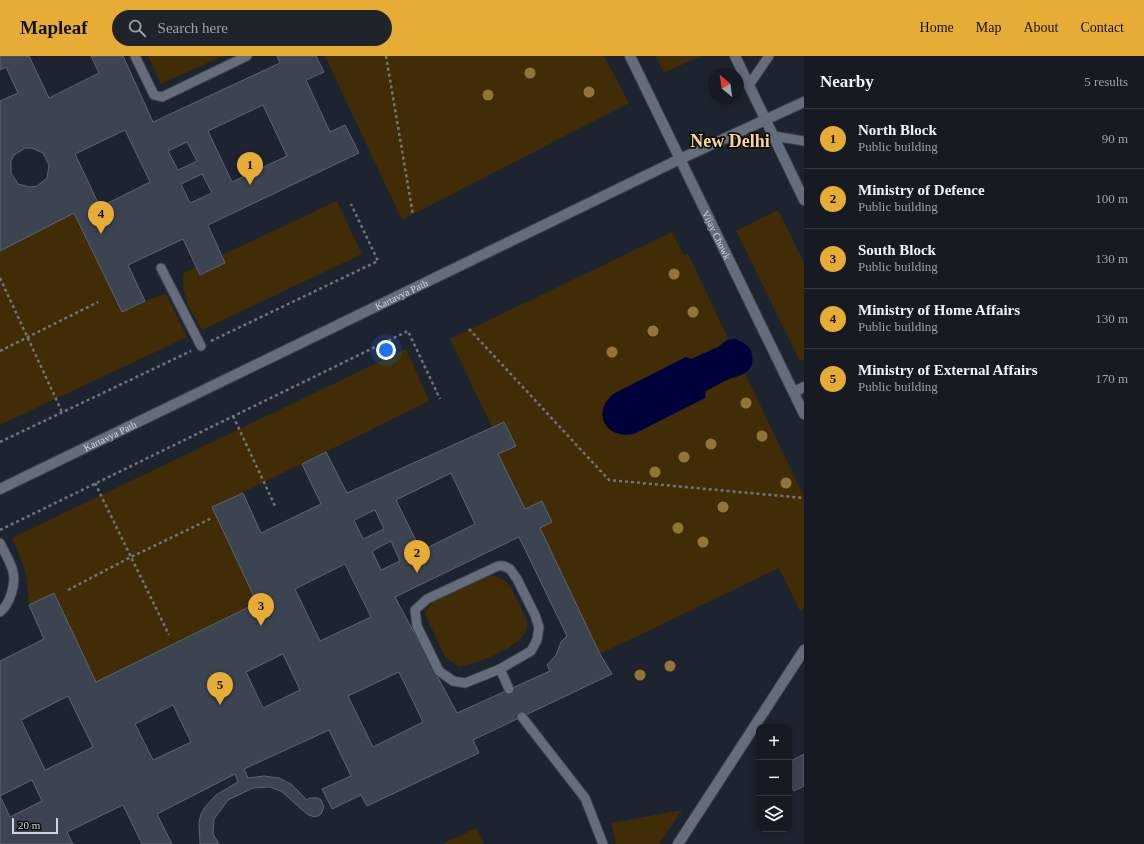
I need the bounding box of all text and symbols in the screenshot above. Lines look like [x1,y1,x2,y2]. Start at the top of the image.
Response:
search box [112,10,392,46]
text: Mapleaf [20,17,88,38]
icon: search [126,17,148,39]
text: Search here [158,20,228,36]
text: Home [920,20,954,35]
text: Map [976,20,1001,35]
text: About [1023,20,1058,35]
text: Contact [1080,20,1124,35]
north arrow [708,68,744,104]
text: Nearby [820,72,874,91]
text: 5 results [1084,74,1128,89]
text: North Block [858,122,937,138]
district label: New Delhi [690,131,770,151]
text: 1 [830,131,836,146]
text: 90 m [1102,131,1128,146]
text: Public building [858,139,938,154]
pin: 1 [237,152,263,185]
text: Ministry of Defence [858,182,985,198]
text: 2 [830,191,836,206]
text: 100 m [1095,191,1128,206]
text: Public building [858,199,938,214]
pin: 4 [88,201,114,234]
street label: Vijay Chowk [700,209,733,261]
text: South Block [858,242,936,258]
text: 3 [830,251,836,266]
text: 130 m [1095,251,1128,266]
text: Public building [858,259,938,274]
street label: Kartavya Path [373,277,430,312]
text: Ministry of Home Affairs [858,302,1020,318]
text: 4 [830,311,836,326]
text: 130 m [1095,311,1128,326]
text: Public building [858,319,938,334]
your location [376,340,396,360]
text: Ministry of External Affairs [858,362,1038,378]
text: 5 [830,371,836,386]
text: 170 m [1095,371,1128,386]
text: Public building [858,379,938,394]
street label: Kartavya Path [82,419,138,454]
pin: 2 [404,540,430,573]
pin: 3 [248,593,274,626]
pin: 5 [207,672,233,705]
map controls [756,724,792,832]
button: + [756,724,792,760]
button: − [756,760,792,796]
button: layers [756,796,792,832]
scale bar [12,816,58,835]
text: 20 m [18,819,40,831]

